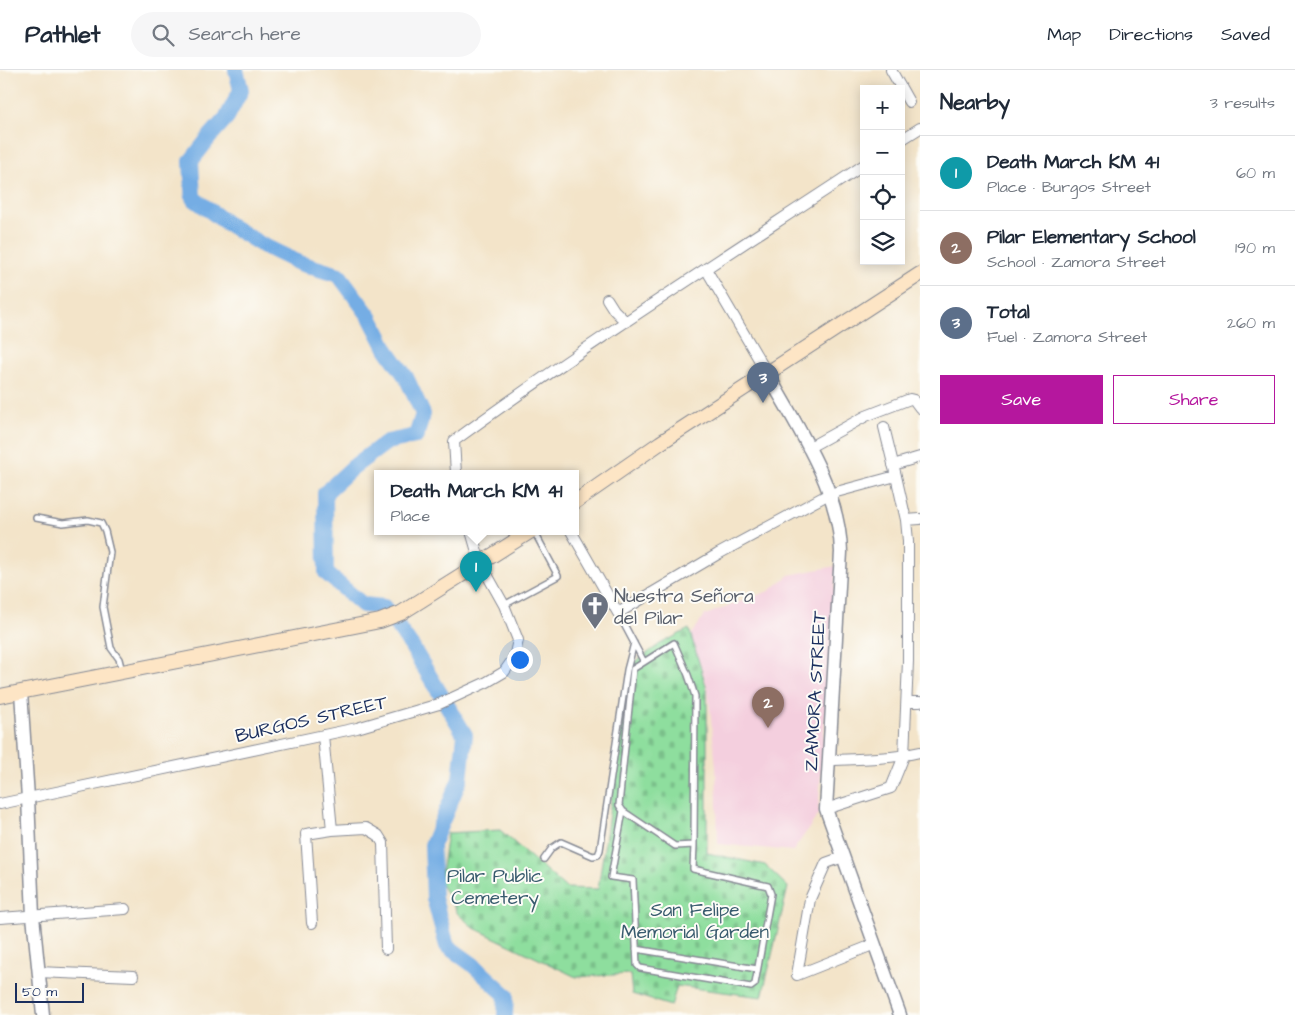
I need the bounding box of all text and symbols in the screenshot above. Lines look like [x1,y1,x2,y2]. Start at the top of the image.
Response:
search box [131,12,481,57]
text: Pathlet [25,18,101,52]
icon: search [149,21,177,49]
text: Search here [189,21,301,48]
text: Map [1047,22,1081,47]
text: Directions [1109,22,1193,47]
text: Saved [1221,22,1270,47]
map controls [860,85,905,265]
button: + [860,85,905,130]
text: Nearby [940,88,1010,117]
text: 3 results [1210,92,1275,114]
button: − [860,130,905,175]
text: Death March KM 41 [987,149,1159,176]
text: 1 [955,162,957,184]
text: 60 m [1236,162,1275,184]
button: locate [860,175,905,220]
text: Place · Burgos Street [987,176,1151,198]
button: layers [860,220,905,265]
text: Pilar Elementary School [987,224,1196,251]
text: 2 [951,237,961,259]
text: 190 m [1235,237,1275,259]
text: School · Zamora Street [987,251,1166,273]
text: Total [987,299,1030,326]
text: 3 [952,312,960,334]
text: 260 m [1227,312,1275,334]
text: Fuel · Zamora Street [987,326,1147,348]
pin: 3 [747,362,779,403]
button: Save [940,375,1103,424]
button: Share [1113,375,1275,424]
popup [374,470,579,535]
text: Death March KM 41 [390,478,563,505]
text: Place [390,505,430,527]
pin: 1 [460,551,492,592]
place label: Nuestra Señora del Pilar [614,583,754,632]
church icon: Nuestra Señora del Pilar [580,591,610,630]
street label: ZAMORA STREET [798,610,833,772]
your location [507,647,533,673]
pin: 2 [752,687,784,728]
street label: BURGOS STREET [233,689,390,750]
park label: Pilar Public Cemetery [447,863,543,913]
park label: San Felipe Memorial Garden [621,897,769,946]
scale bar [15,980,84,1003]
text: 50 m [22,982,57,1002]

